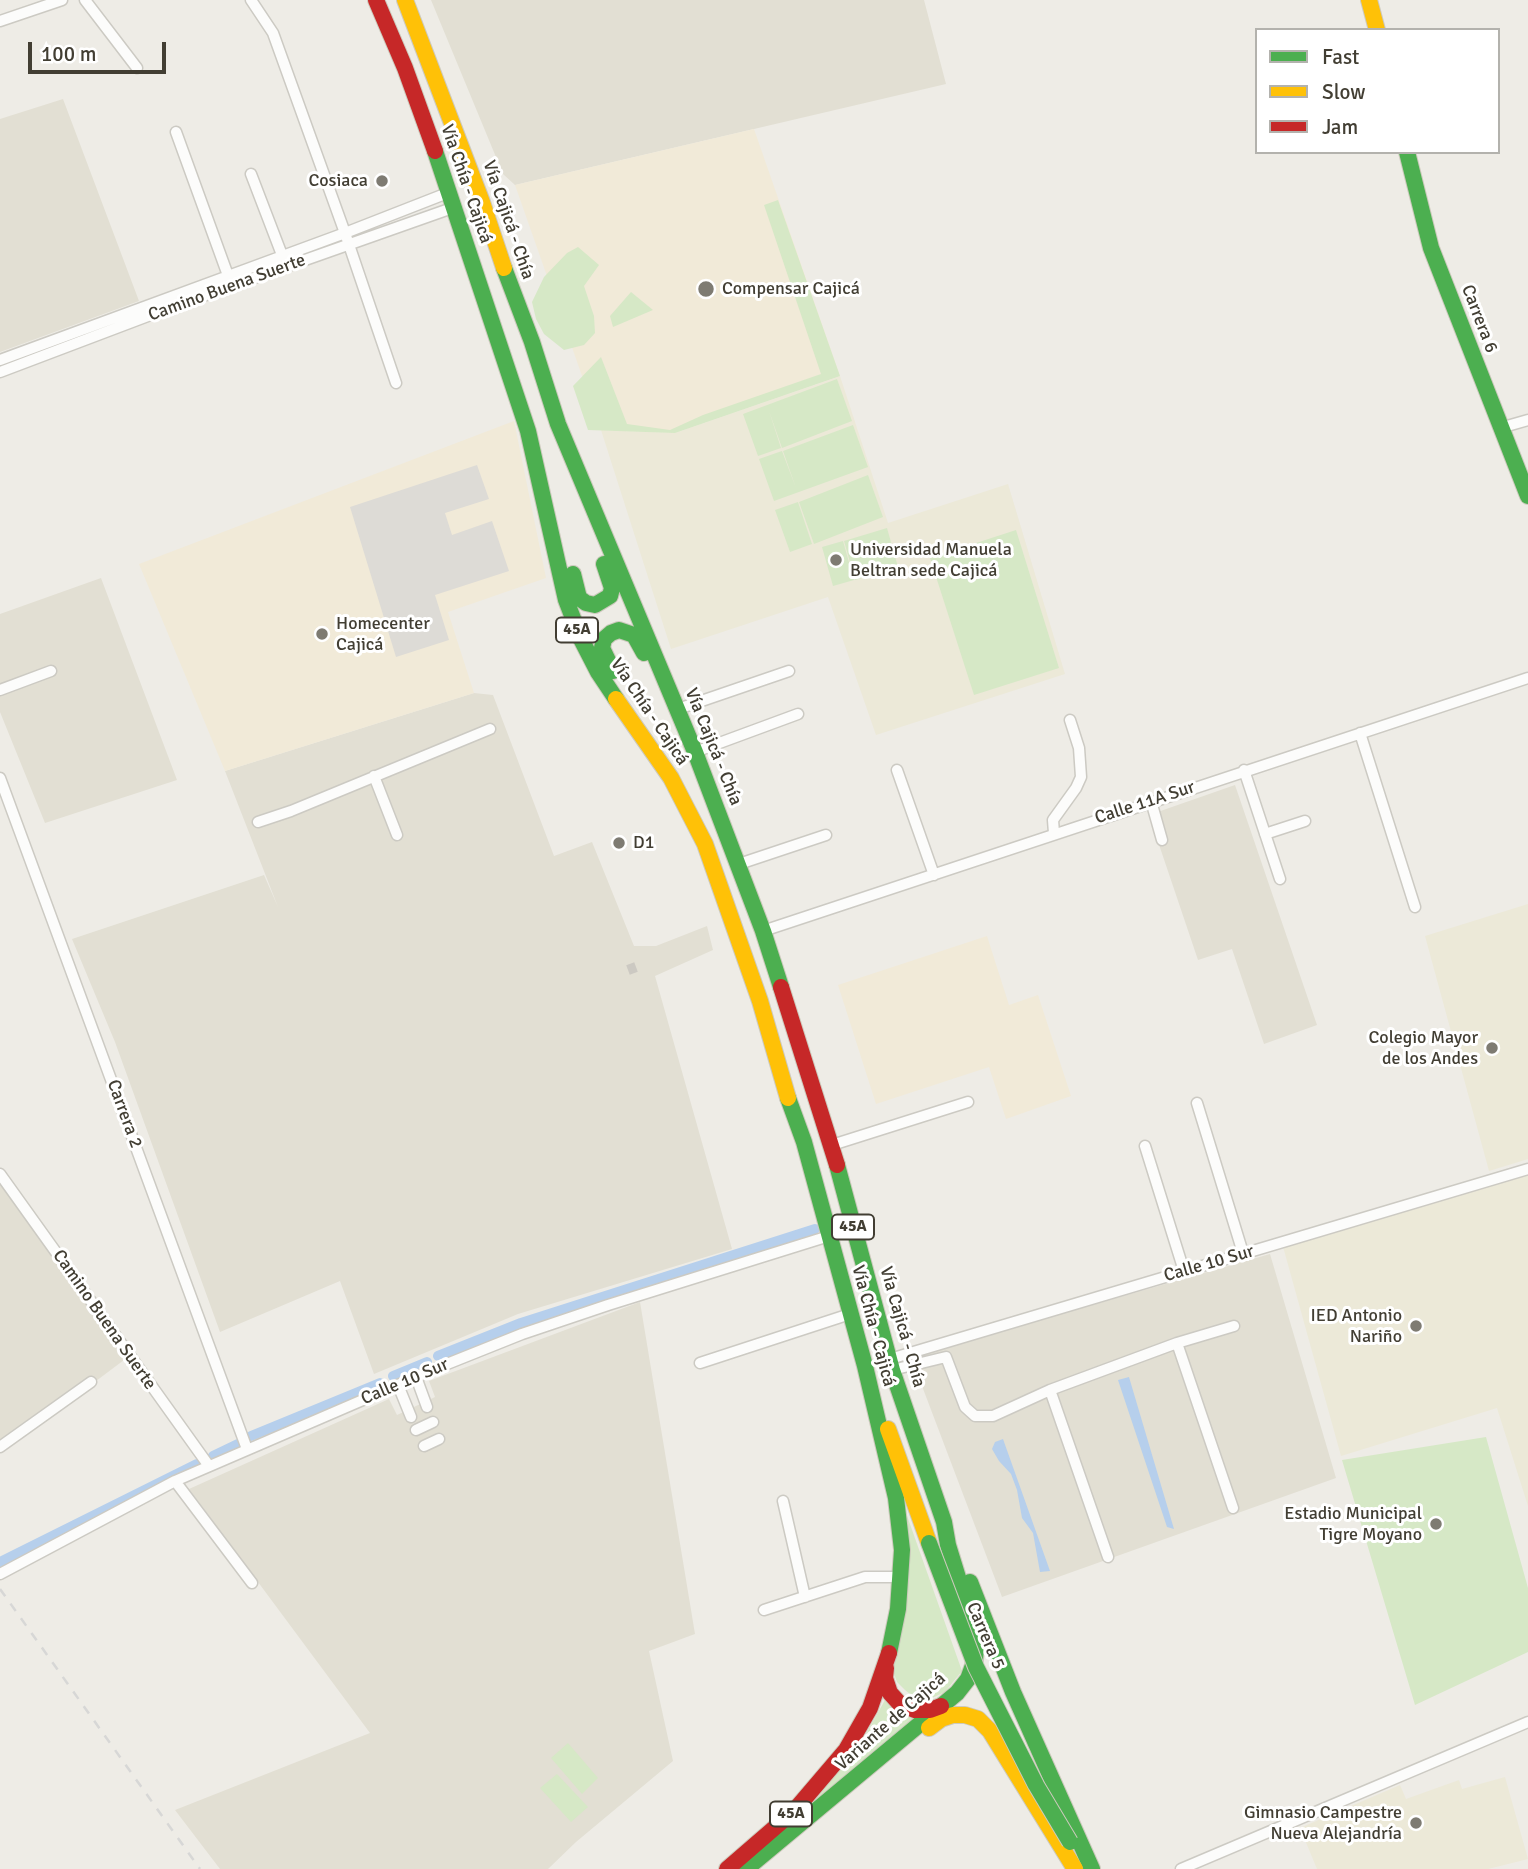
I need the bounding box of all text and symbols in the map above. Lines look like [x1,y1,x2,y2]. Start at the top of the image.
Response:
scale bar [32,28,170,72]
legend [1255,28,1500,154]
text: 100 m [41,41,96,67]
text: Fast [1322,44,1359,70]
text: Slow [1322,79,1366,105]
text: Jam [1322,114,1358,140]
street label: Vía Chía - Cajicá [436,122,496,246]
street label: Vía Cajicá - Chía [478,158,538,282]
place label: Cosiaca [308,170,368,192]
marker: Cosiaca [374,173,390,189]
street label: Camino Buena Suerte [145,249,309,327]
place label: Compensar Cajicá [722,278,860,300]
marker: Compensar Cajicá [696,279,716,299]
street label: Carrera 6 [1456,282,1502,356]
place label: Universidad Manuela Beltran sede Cajicá [850,539,1012,582]
marker: Universidad Manuela Beltran sede Cajicá [828,552,844,568]
place label: Homecenter Cajicá [336,613,430,656]
road number: 45A [556,618,598,642]
marker: Homecenter Cajicá [314,626,330,642]
street label: Vía Chía - Cajicá [605,654,693,770]
street label: Vía Cajicá - Chía [680,685,746,809]
street label: Calle 11A Sur [1092,777,1198,829]
place label: D1 [633,832,654,854]
marker: D1 [611,835,627,851]
place label: Colegio Mayor de los Andes [1369,1027,1478,1070]
marker: Colegio Mayor de los Andes [1484,1040,1500,1056]
street label: Carrera 2 [102,1077,146,1151]
road number: 45A [832,1214,874,1240]
street label: Calle 10 Sur [1161,1241,1257,1287]
street label: Camino Buena Suerte [48,1246,160,1394]
street label: Vía Chía - Cajicá [846,1263,900,1389]
street label: Vía Cajicá - Chía [874,1264,930,1390]
place label: IED Antonio Nariño [1311,1305,1402,1348]
marker: IED Antonio Nariño [1408,1318,1424,1334]
street label: Calle 10 Sur [358,1354,452,1410]
place label: Estadio Municipal Tigre Moyano [1284,1503,1422,1546]
marker: Estadio Municipal Tigre Moyano [1428,1516,1444,1532]
street label: Carrera 5 [961,1599,1009,1673]
street label: Variante de Cajicá [832,1668,950,1776]
road number: 45A [770,1802,812,1826]
place label: Gimnasio Campestre Nueva Alejandría [1244,1802,1402,1844]
marker: Gimnasio Campestre Nueva Alejandría [1408,1815,1424,1831]

